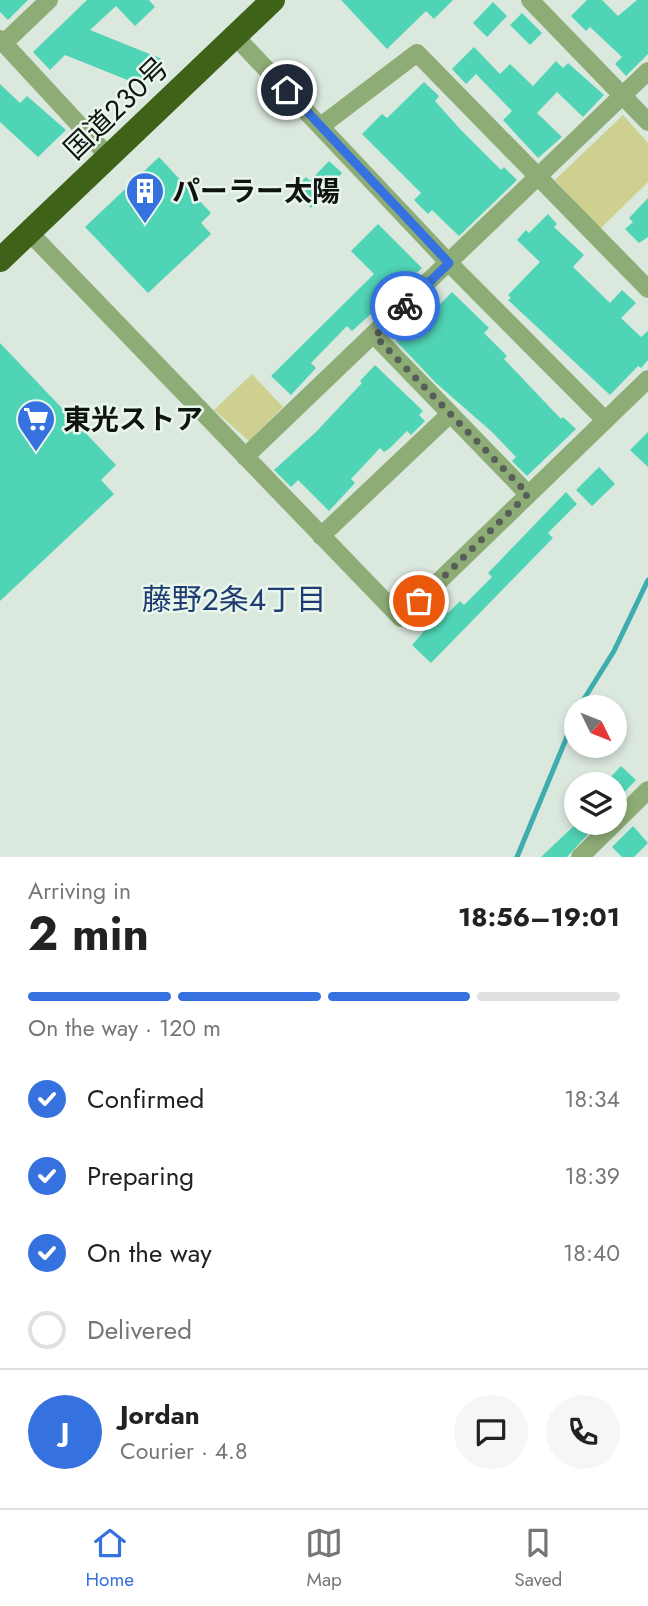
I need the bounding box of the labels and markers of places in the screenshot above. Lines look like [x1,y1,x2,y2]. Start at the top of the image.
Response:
pin [257,60,317,120]
building icon: パーラー太陽 [124,170,166,225]
place label: パーラー太陽 [172,171,340,212]
supermarket icon: 東光ストア [15,398,57,453]
place label: 東光ストア [63,399,203,440]
pin [389,571,449,631]

